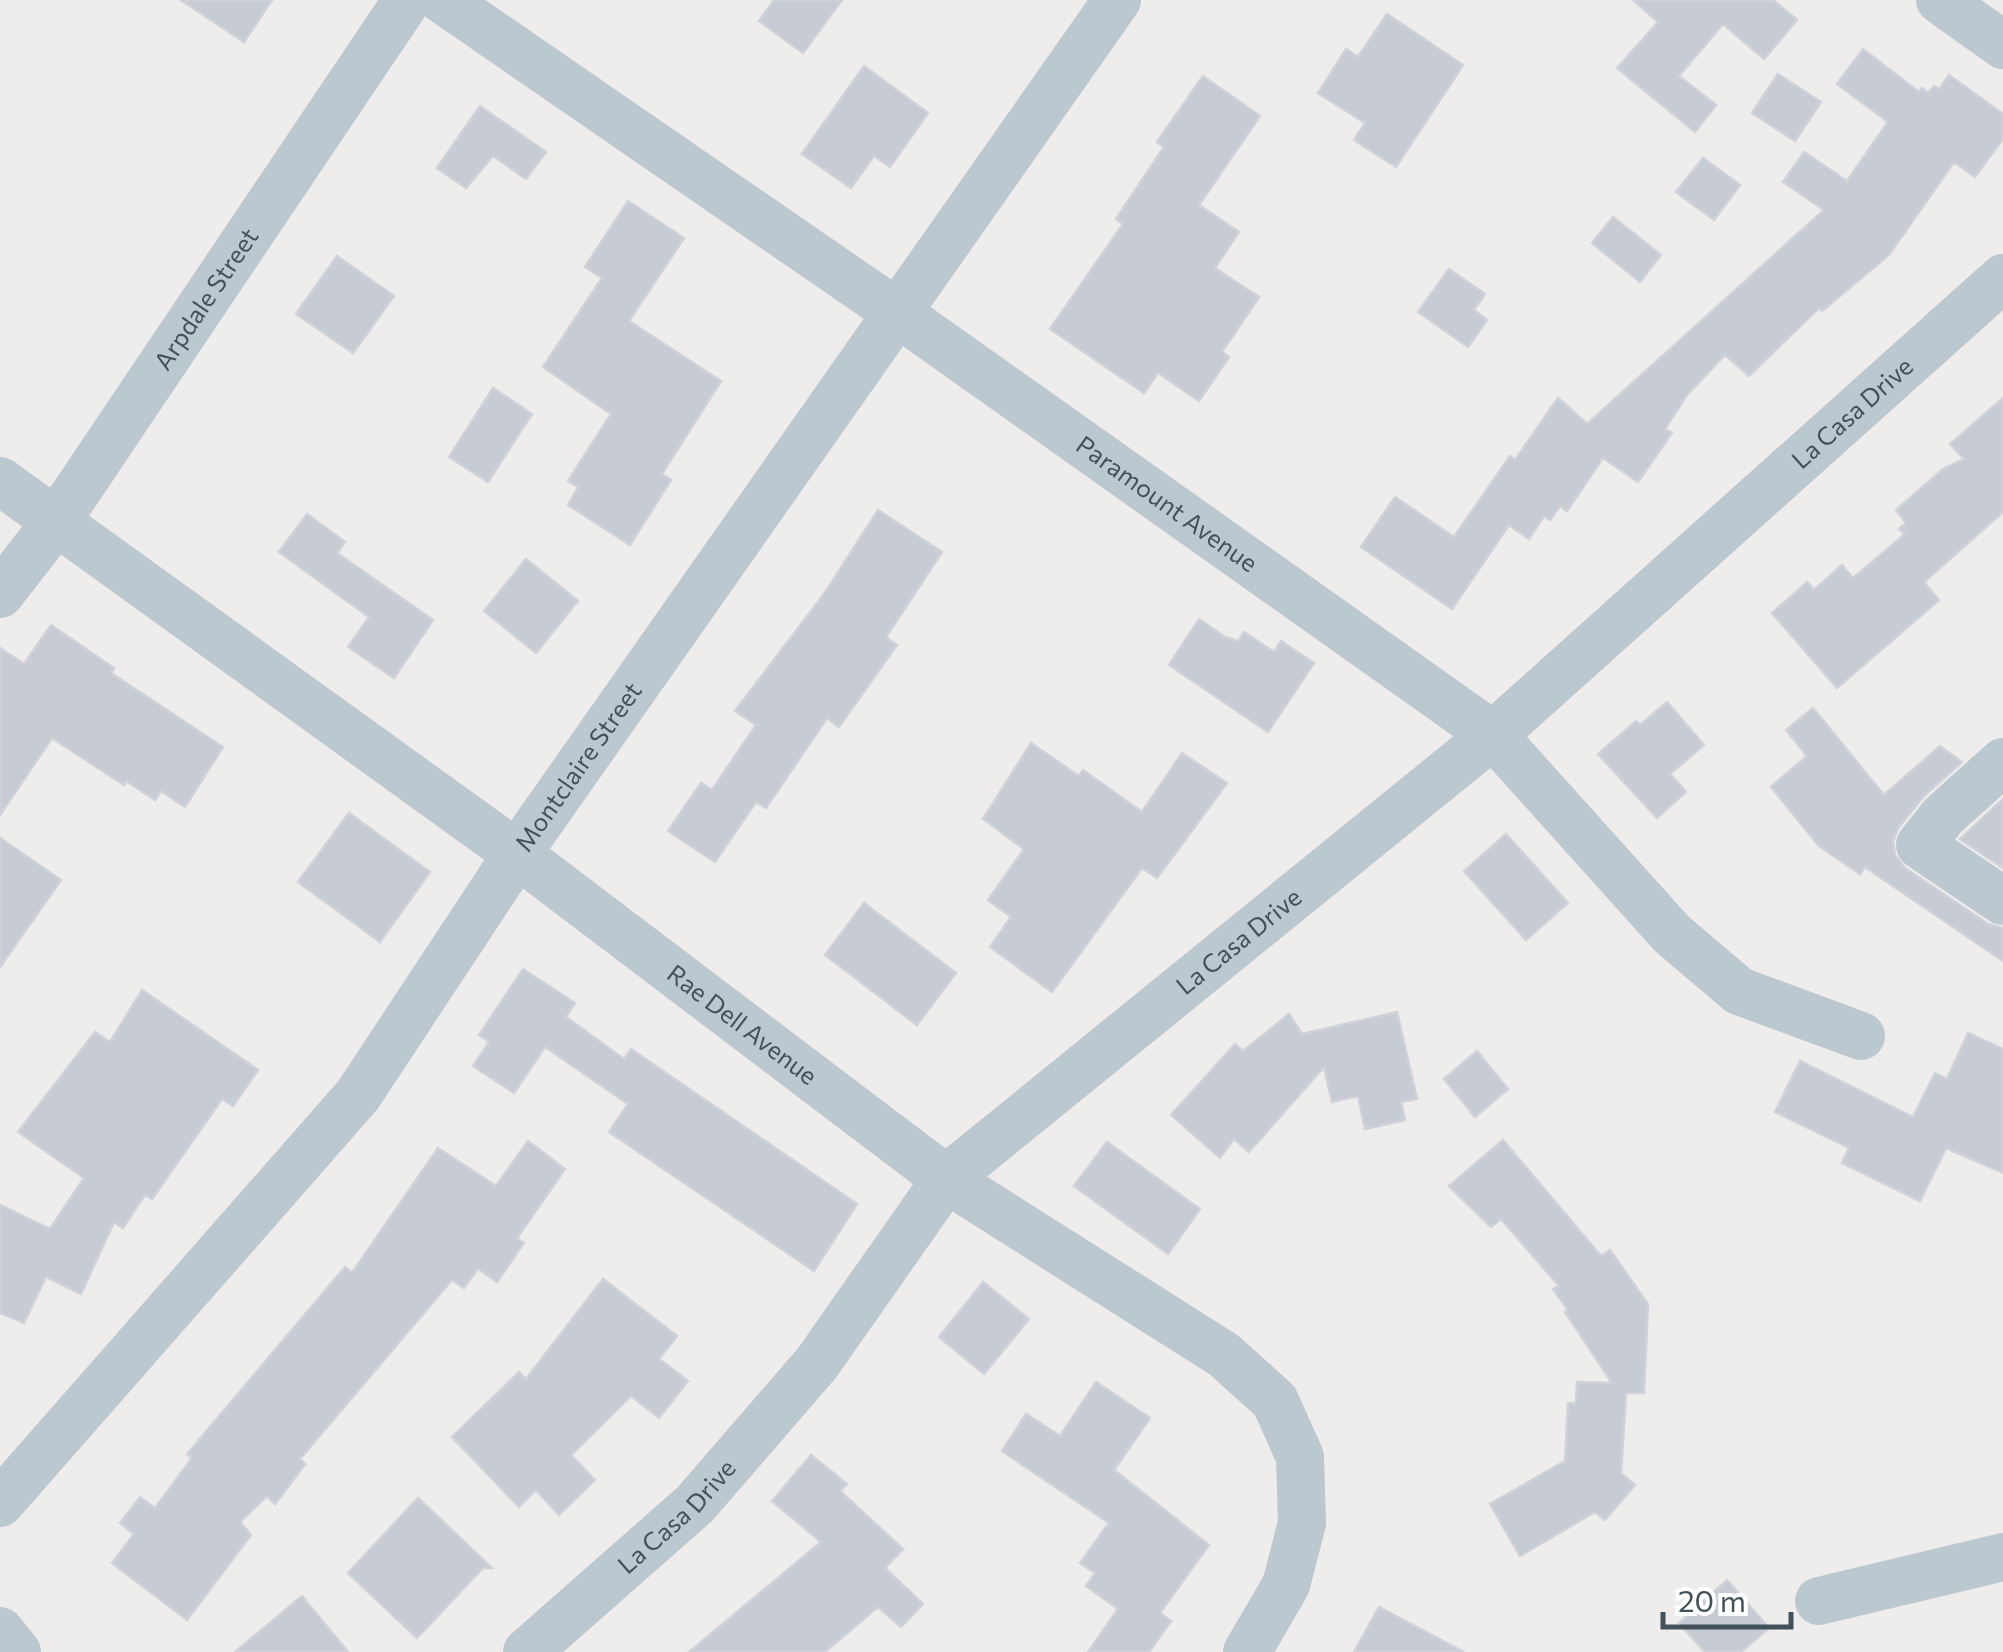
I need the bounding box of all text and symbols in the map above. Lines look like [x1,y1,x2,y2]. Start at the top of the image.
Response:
street label: Arpdale Street [147,222,264,375]
street label: La Casa Drive [1785,350,1918,474]
street label: Paramount Avenue [1071,429,1264,577]
street label: Montclaire Street [508,676,647,857]
street label: La Casa Drive [1170,881,1307,1000]
street label: Rae Dell Avenue [662,957,824,1090]
street label: La Casa Drive [611,1453,741,1579]
scale bar [1663,1567,1790,1629]
text: 20 m [1678,1581,1746,1618]

